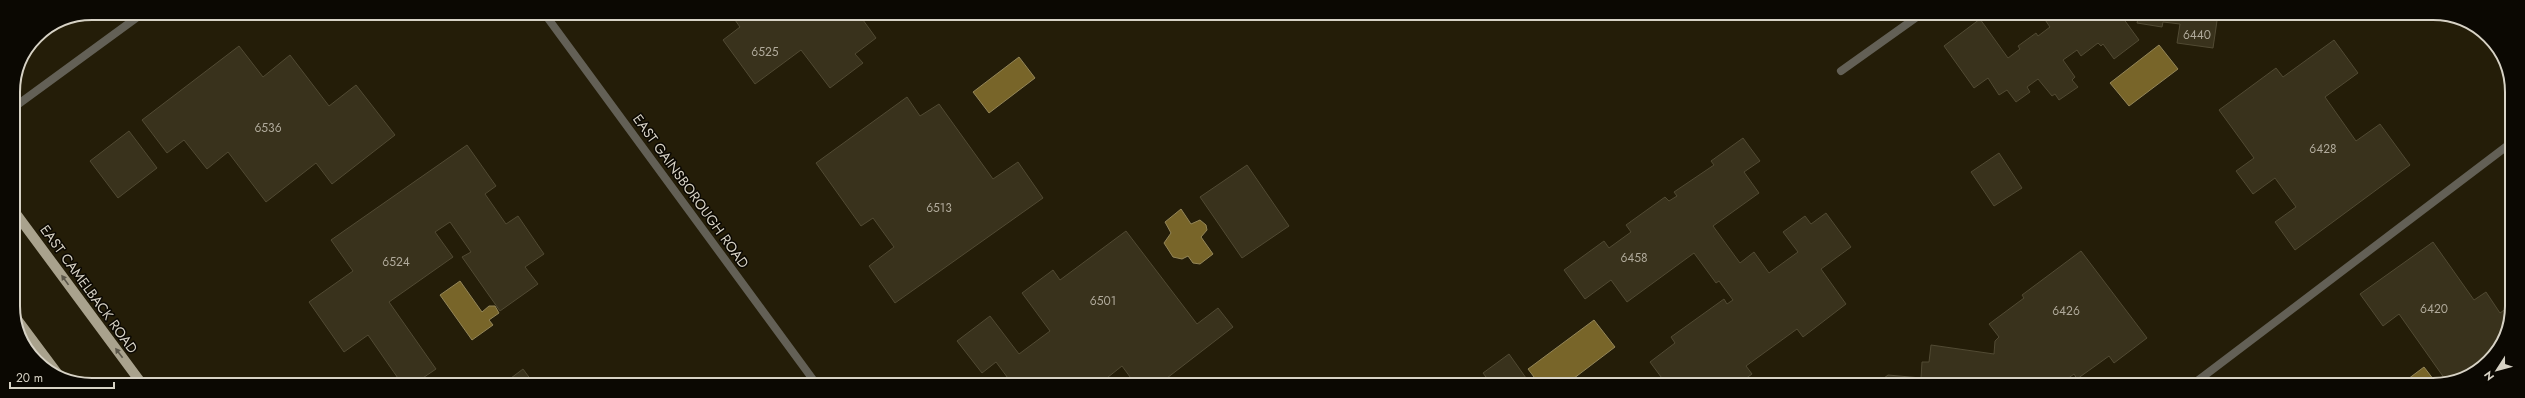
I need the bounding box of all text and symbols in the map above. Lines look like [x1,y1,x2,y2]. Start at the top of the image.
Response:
house number: 6440 [2183,26,2211,44]
house number: 6525 [751,43,779,61]
street label: EAST GAINSBOROUGH ROAD [628,110,754,272]
house number: 6536 [254,119,282,137]
house number: 6428 [2309,140,2337,158]
house number: 6513 [926,199,952,217]
street label: EAST CAMELBACK ROAD [35,221,143,357]
house number: 6458 [1620,249,1648,267]
house number: 6524 [382,253,410,271]
one-way arrow [61,275,69,286]
house number: 6501 [1090,292,1116,310]
house number: 6420 [2420,300,2448,318]
house number: 6426 [2052,302,2080,320]
one-way arrow [115,348,123,358]
north arrow [2477,350,2517,390]
scale bar [10,364,114,390]
text: N [2480,368,2498,384]
text: 20 m [16,369,43,387]

